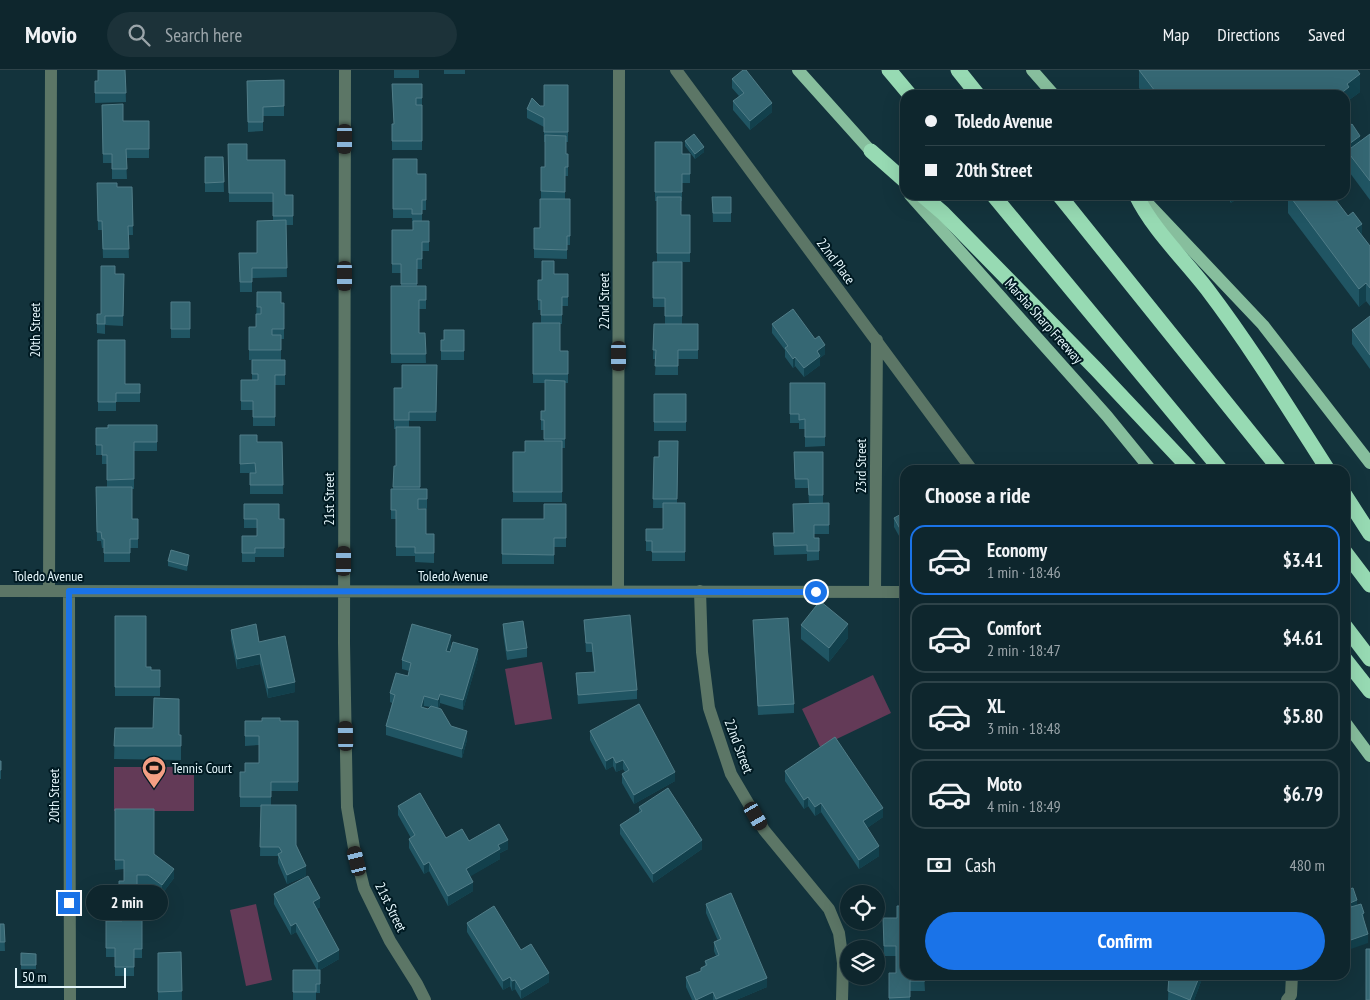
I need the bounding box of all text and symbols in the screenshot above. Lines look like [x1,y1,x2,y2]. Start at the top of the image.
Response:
search box [107,12,457,57]
text: Movio [25,19,77,50]
icon: search [125,21,153,49]
text: Search here [165,23,242,47]
text: Map [1163,23,1189,46]
text: Directions [1217,23,1280,46]
text: Saved [1308,23,1345,46]
text: Toledo Avenue [955,109,1053,133]
car [337,124,352,154]
text: 20th Street [955,158,1032,182]
street label: 22nd Place [813,234,859,288]
car [337,261,352,291]
street label: 22nd Street [595,272,613,329]
street label: Marsha Sharp Freeway [1001,275,1087,368]
street label: 20th Street [26,303,44,357]
car [611,341,626,371]
street label: 23rd Street [852,439,870,493]
street label: 21st Street [320,472,338,526]
text: Choose a ride [925,481,1030,509]
icon: car [927,538,972,583]
text: Economy [987,538,1047,562]
car [336,546,351,576]
text: $3.41 [1283,548,1323,572]
text: 1 min · 18:46 [987,562,1061,582]
street label: Toledo Avenue [13,567,83,585]
street label: Toledo Avenue [418,567,488,585]
route start [805,581,827,603]
icon: car [927,616,972,661]
text: Comfort [987,616,1041,640]
text: $4.61 [1283,626,1323,650]
text: 2 min · 18:47 [987,640,1061,660]
icon: car [927,694,972,739]
text: XL [987,694,1005,718]
text: $5.80 [1283,704,1323,728]
street label: 22nd Street [720,716,758,776]
text: 3 min · 18:48 [987,718,1061,738]
car [338,721,353,751]
sports icon: Tennis Court [141,755,167,789]
place label: Tennis Court [172,759,232,777]
street label: 20th Street [45,769,63,823]
icon: car [927,772,972,817]
text: Moto [987,772,1022,796]
text: $6.79 [1283,782,1323,806]
text: 4 min · 18:49 [987,796,1061,816]
car [742,799,769,833]
car [346,845,367,877]
icon: cash [925,851,953,879]
text: Cash [965,853,996,877]
text: 480 m [1290,855,1325,875]
street label: 21st Street [371,879,411,935]
map controls [840,885,885,985]
button: locate [840,885,885,930]
callout: 2 min [86,886,169,920]
route end [58,892,80,914]
text: 2 min [111,892,143,912]
button: Confirm [925,912,1325,970]
button: layers [840,940,885,985]
scale bar [15,965,126,988]
text: 50 m [22,968,47,986]

